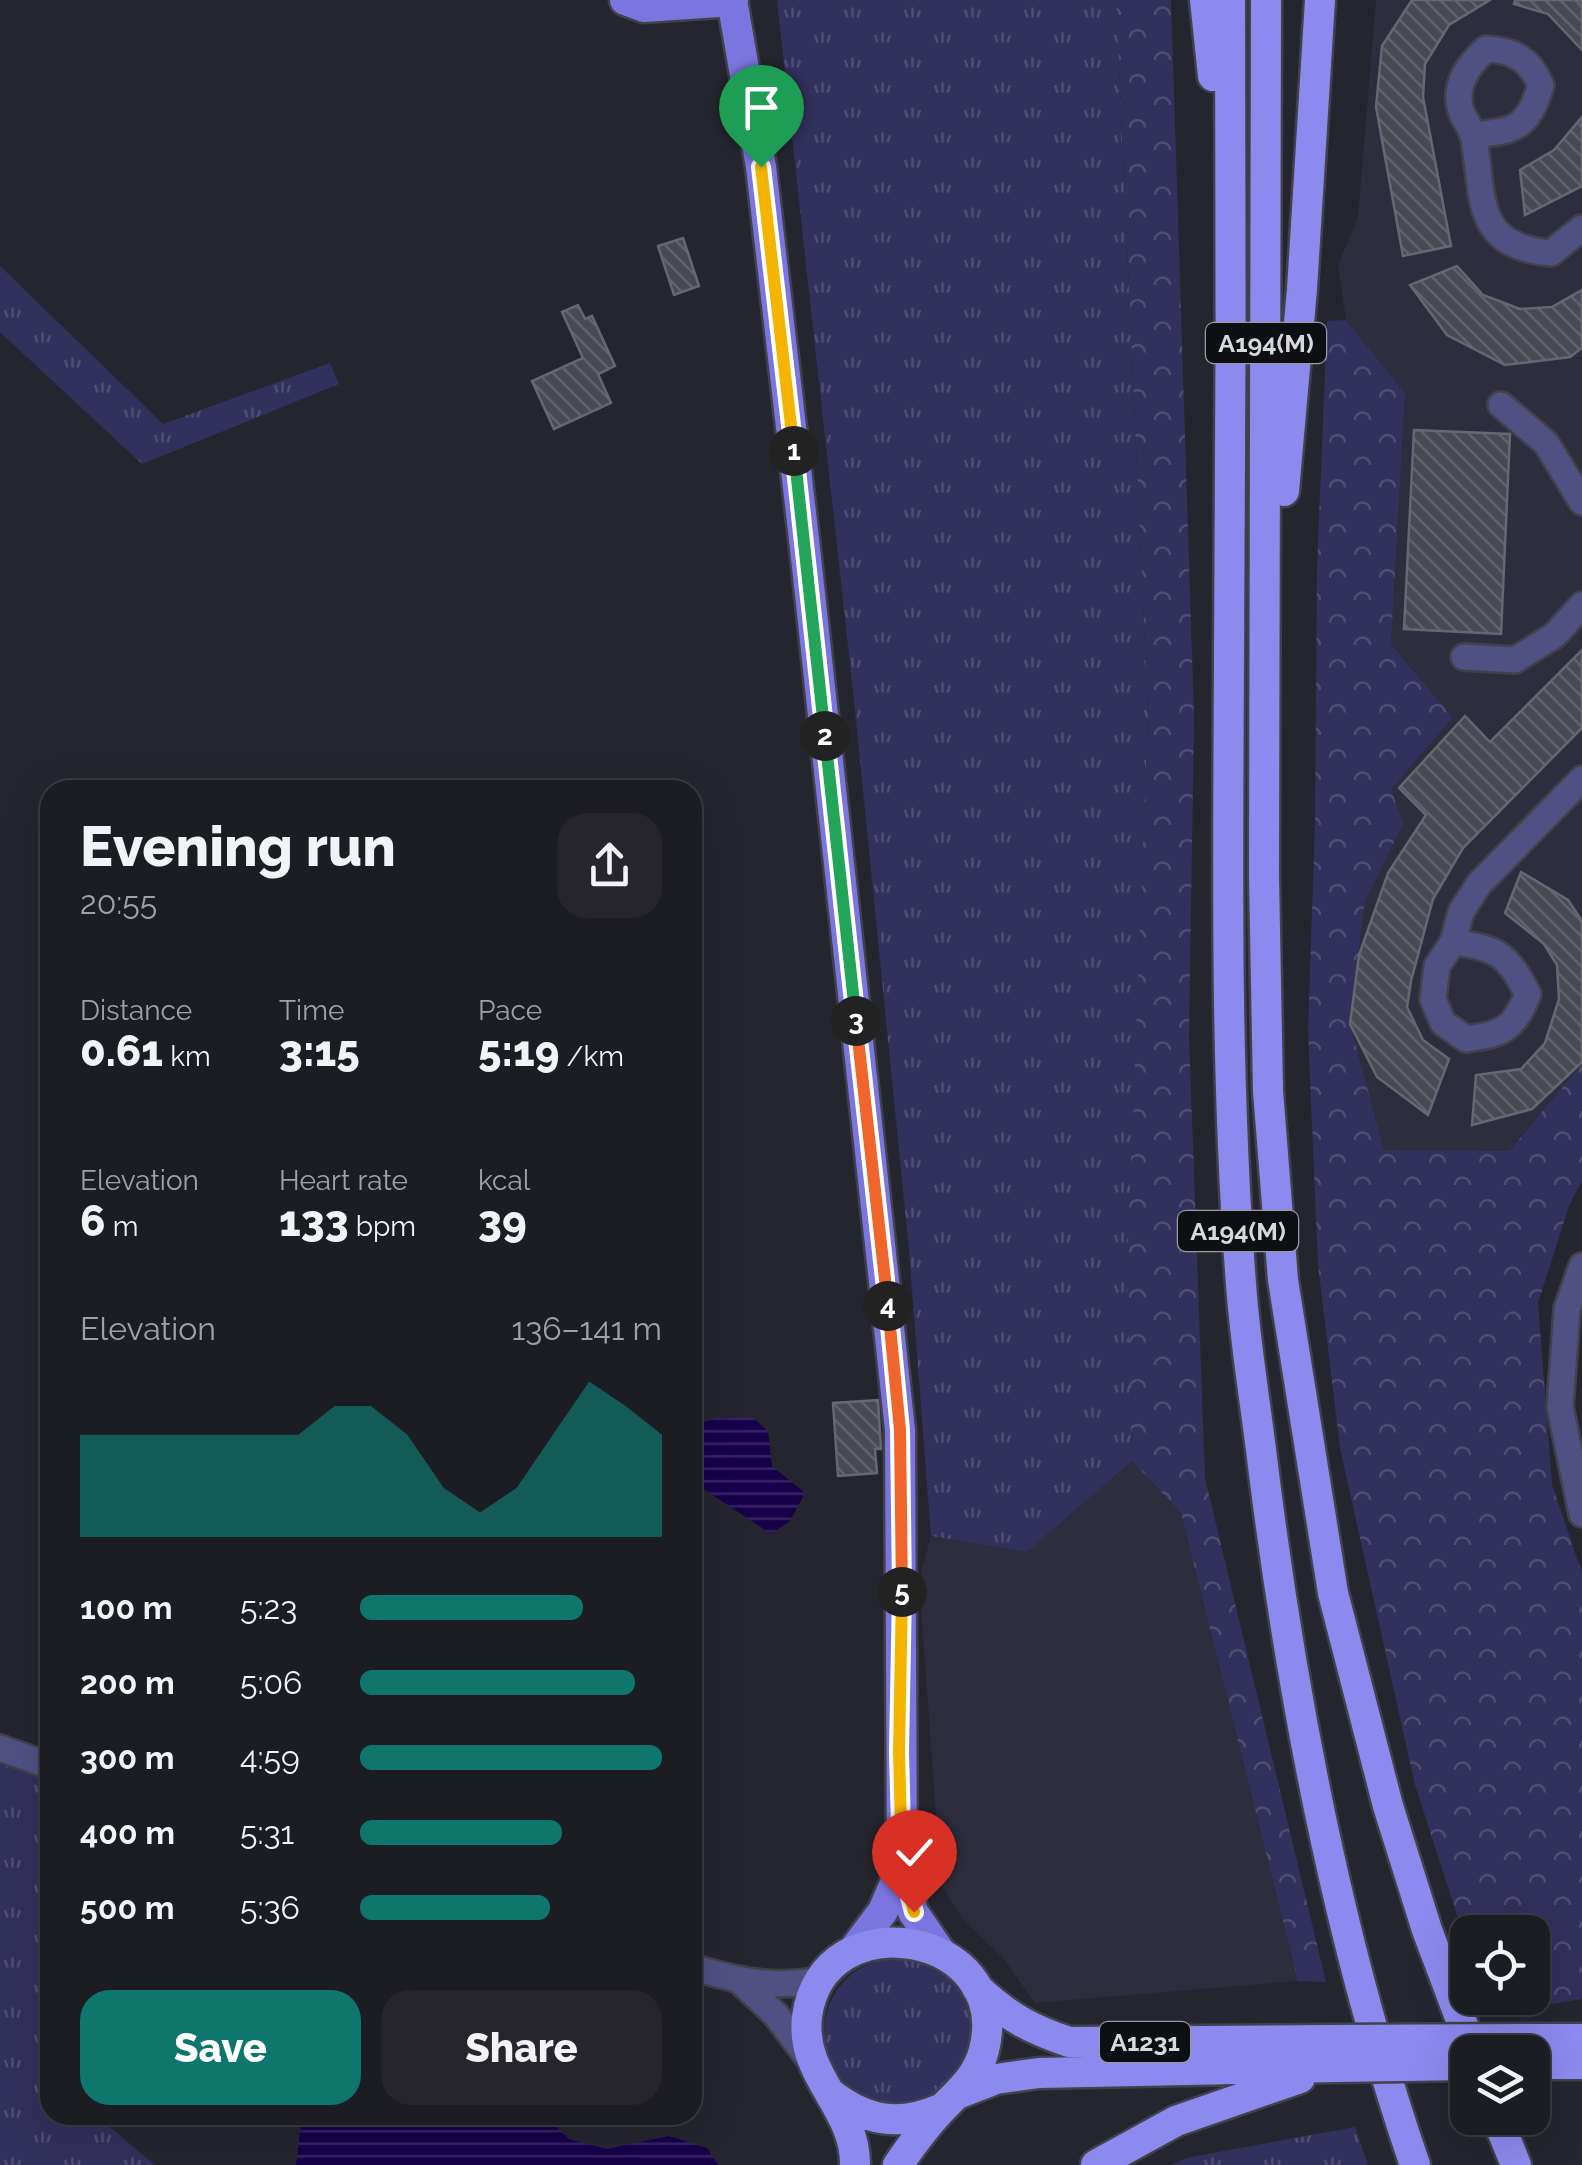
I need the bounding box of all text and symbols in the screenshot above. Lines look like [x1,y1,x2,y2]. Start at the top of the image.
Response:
pin [719,65,804,168]
icon: arrive [734,80,789,135]
road number: A194(M) [1206,323,1326,363]
pin: 1 [769,426,819,476]
text: 1 [787,434,801,467]
pin: 2 [800,711,850,761]
text: 2 [817,719,833,752]
button: share [557,813,662,918]
text: Evening run [80,814,396,879]
text: 20:55 [80,884,157,921]
text: Distance [80,994,192,1027]
text: Time [279,994,344,1027]
text: Pace [478,994,542,1027]
pin: 3 [831,996,881,1046]
text: 3 [848,1004,864,1037]
text: 0.61 [80,1027,163,1076]
text: 3:15 [279,1027,360,1076]
text: 5:19 [478,1027,559,1076]
text: km [163,1040,211,1073]
text: /km [559,1040,624,1073]
text: Elevation [80,1164,199,1197]
text: Heart rate [279,1164,408,1197]
text: kcal [478,1164,530,1197]
text: 6 [80,1197,106,1246]
text: 133 [279,1197,349,1246]
text: 39 [478,1197,527,1246]
text: m [106,1210,138,1243]
text: bpm [349,1210,416,1243]
road number: A194(M) [1178,1211,1298,1251]
pin: 4 [863,1281,913,1331]
text: 4 [880,1289,896,1322]
text: Elevation [80,1310,216,1347]
text: 136–141 m [511,1310,662,1347]
pin: 5 [877,1567,927,1617]
text: 5 [894,1575,910,1608]
text: 100 m [80,1589,173,1626]
text: 5:23 [240,1589,297,1626]
text: 200 m [80,1664,175,1701]
text: 5:06 [240,1664,302,1701]
text: 300 m [80,1739,175,1776]
text: 4:59 [240,1739,300,1776]
pin [872,1810,957,1913]
text: 400 m [80,1814,175,1851]
text: 5:31 [240,1814,294,1851]
icon: check [887,1825,942,1880]
text: 500 m [80,1889,175,1926]
text: 5:36 [240,1889,300,1926]
map controls [1450,1915,1550,2135]
button: locate [1450,1915,1550,2015]
button: Save [80,1990,361,2105]
button: Share [381,1990,662,2105]
road number: A1231 [1100,2022,1190,2062]
button: layers [1450,2035,1550,2135]

